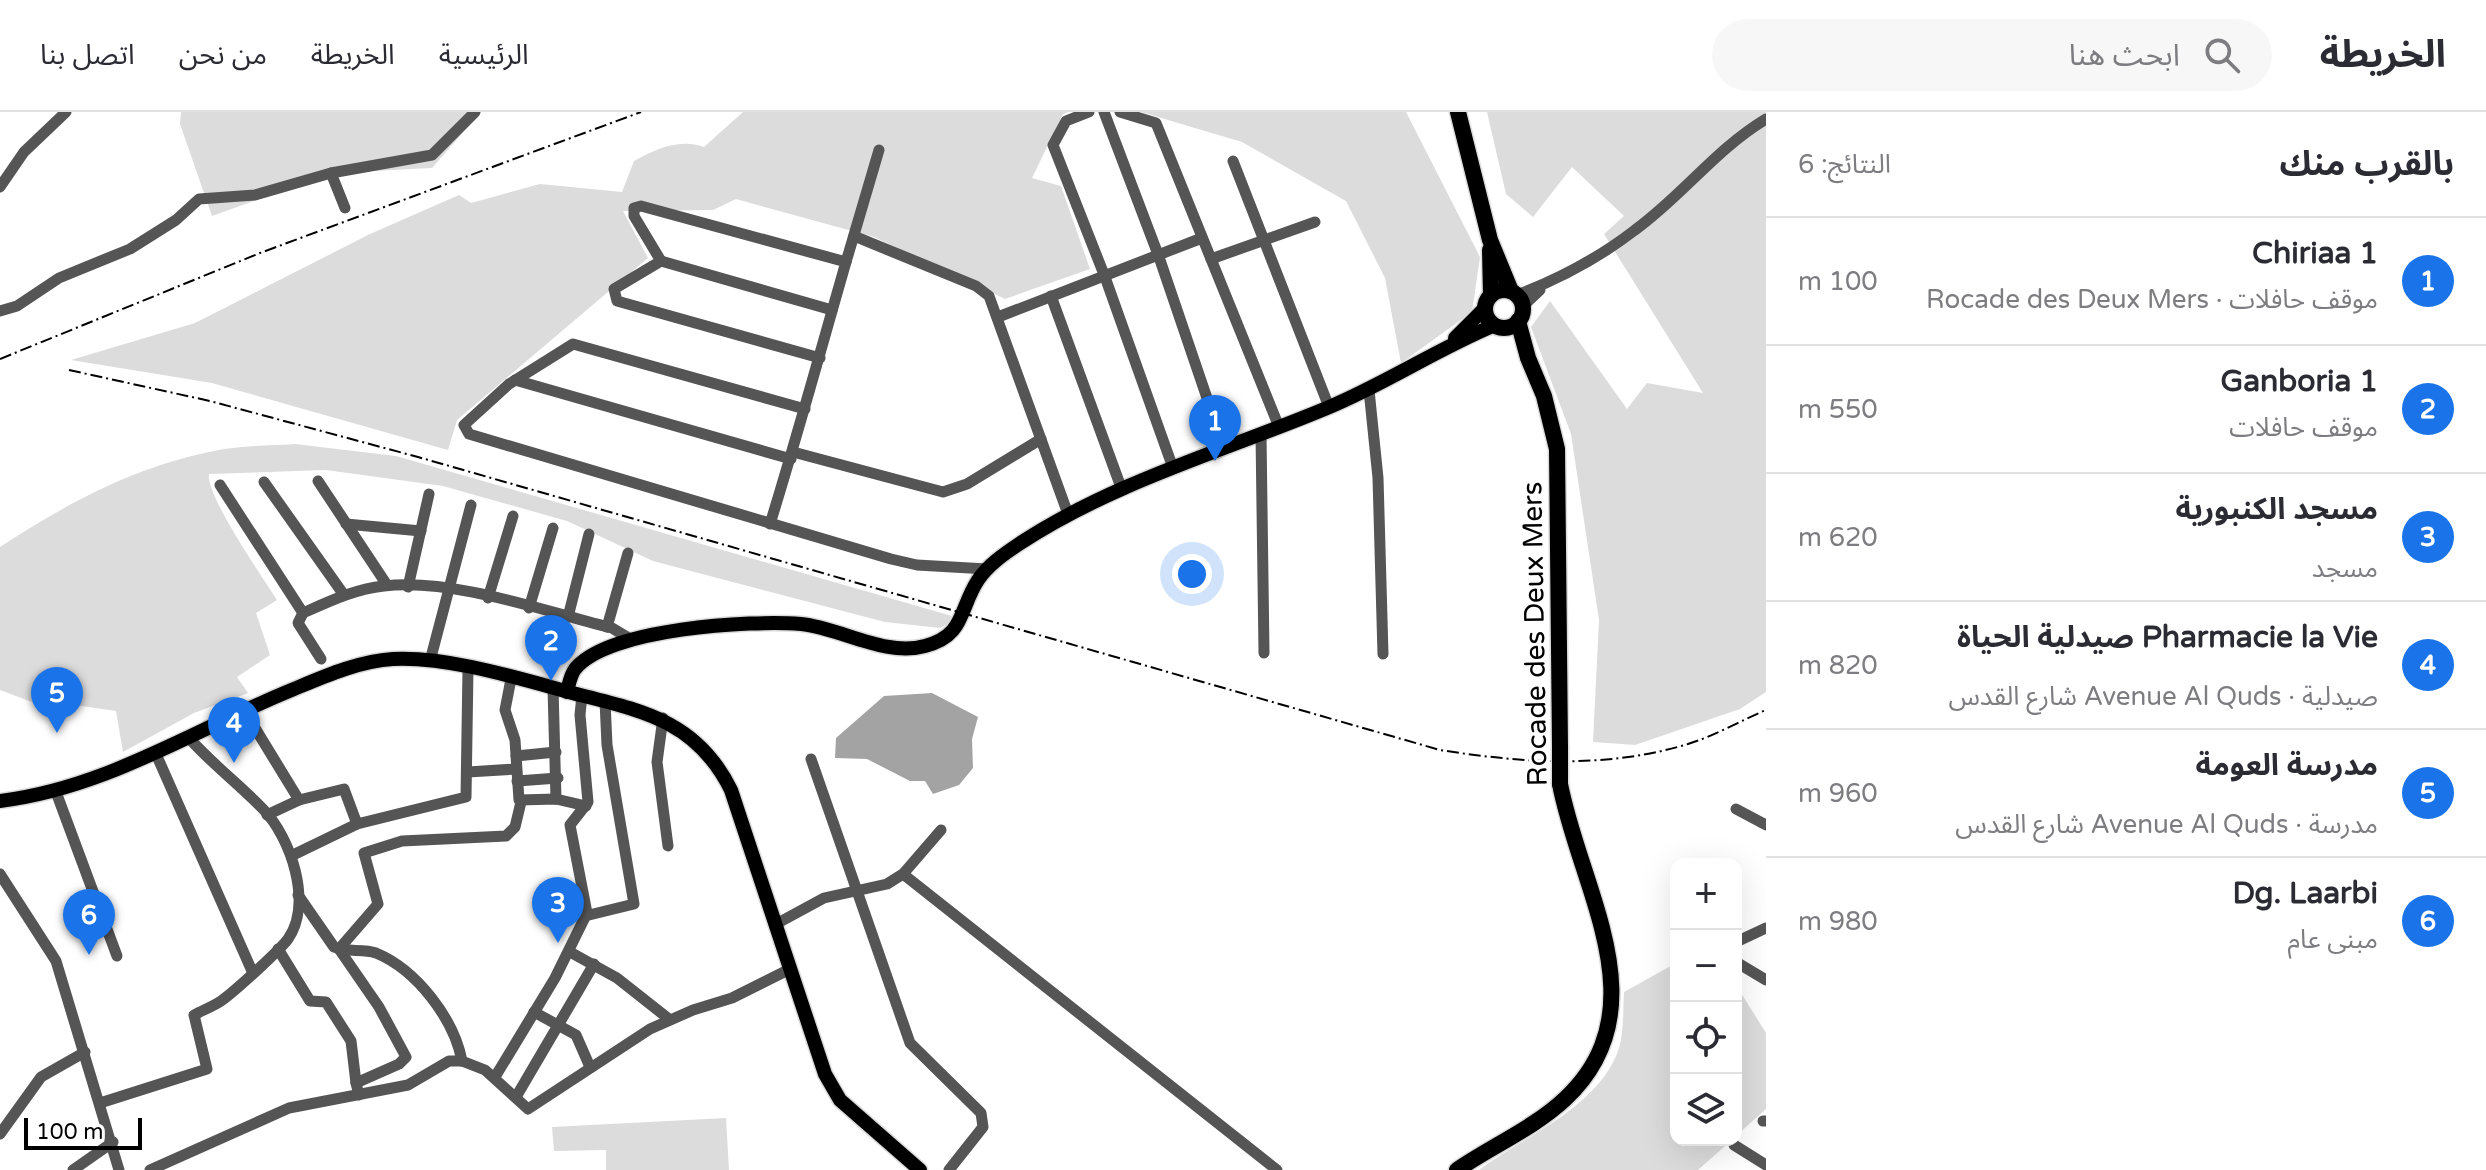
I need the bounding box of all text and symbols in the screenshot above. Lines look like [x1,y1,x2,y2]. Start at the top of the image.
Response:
search box [1712,19,2272,91]
text: الخريطة [2320,32,2446,78]
icon: search [2200,33,2244,77]
text: ابحث هنا [2069,37,2180,74]
text: اتصل بنا [40,38,135,72]
text: من نحن [179,38,267,72]
text: الخريطة [311,38,395,72]
text: الرئيسية [439,38,529,72]
text: بالقرب منك [2279,144,2454,185]
text: النتائج: 6 [1798,149,1891,180]
text: Chiriaa 1 [2252,235,2378,272]
text: 100 m [1798,266,1878,297]
text: 1 [2420,266,2436,297]
text: موقف حافلات · Rocade des Deux Mers [1926,284,2378,315]
text: Ganboria 1 [2221,363,2378,400]
text: 550 m [1798,394,1878,425]
text: 2 [2420,394,2436,425]
pin: 1 [1189,395,1241,461]
text: موقف حافلات [2229,412,2378,443]
street label: Rocade des Deux Mers [1515,481,1555,787]
text: مسجد الكنبورية [2176,491,2378,528]
text: 620 m [1798,522,1878,553]
text: 3 [2420,522,2436,553]
text: مسجد [2312,553,2378,584]
your location [1172,554,1212,594]
pin: 2 [525,615,577,681]
text: Pharmacie la Vie صيدلية الحياة [1957,619,2378,656]
text: 820 m [1798,650,1878,681]
text: 4 [2420,650,2436,681]
pin: 5 [31,667,83,733]
text: صيدلية · Avenue Al Quds شارع القدس [1948,681,2378,712]
pin: 4 [208,697,260,763]
text: مدرسة العومة [2196,747,2378,784]
text: 960 m [1798,778,1878,809]
text: 5 [2420,778,2436,809]
text: مدرسة · Avenue Al Quds شارع القدس [1955,809,2378,840]
map controls [1670,858,1742,1146]
button: + [1670,858,1742,930]
text: Dg. Laarbi [2233,875,2378,912]
pin: 3 [532,877,584,943]
pin: 6 [63,889,115,955]
text: 980 m [1798,906,1878,937]
text: 6 [2420,906,2436,937]
text: مبنى عام [2287,924,2378,955]
button: − [1670,930,1742,1002]
button: locate [1670,1002,1742,1074]
button: layers [1670,1074,1742,1146]
scale bar [24,1114,142,1150]
text: 100 m [36,1119,103,1145]

